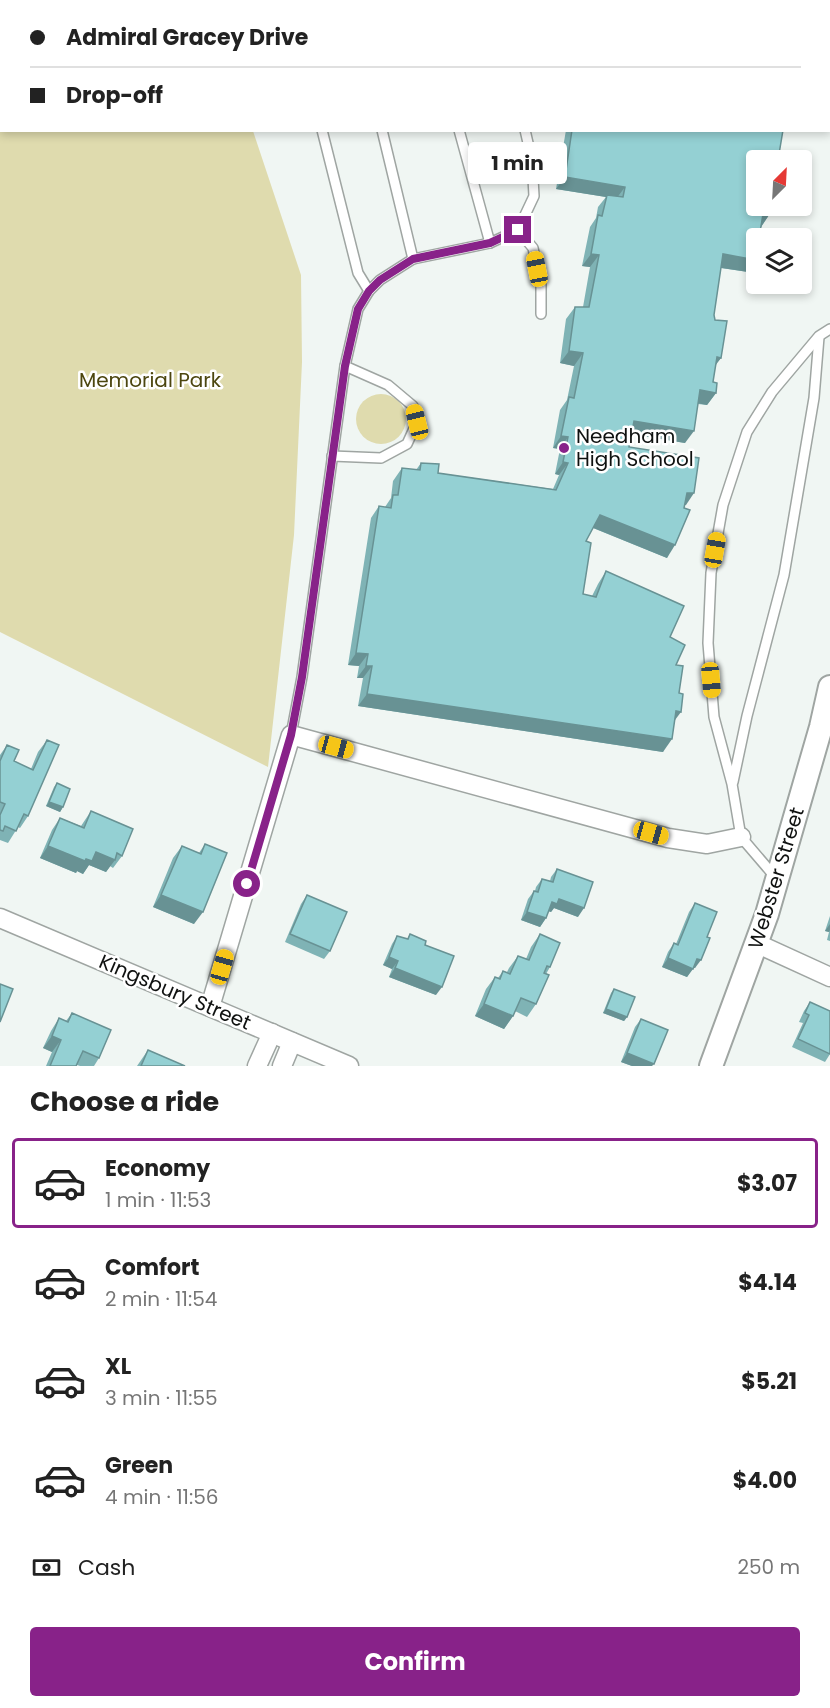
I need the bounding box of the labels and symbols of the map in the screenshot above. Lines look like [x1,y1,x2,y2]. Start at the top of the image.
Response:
callout: 1 min [468,143,568,185]
north arrow [746,150,812,216]
route end [504,216,531,243]
car [525,250,549,288]
park label: Memorial Park [79,366,222,394]
car [404,402,430,442]
place label: Needham High School [576,422,694,473]
marker: Needham High School [557,441,571,455]
car [703,531,727,569]
car [700,661,722,699]
car [316,734,356,760]
street label: Webster Street [741,804,811,952]
car [631,819,671,847]
route start [233,870,260,897]
street label: Kingsbury Street [95,947,255,1037]
car [208,947,236,987]

